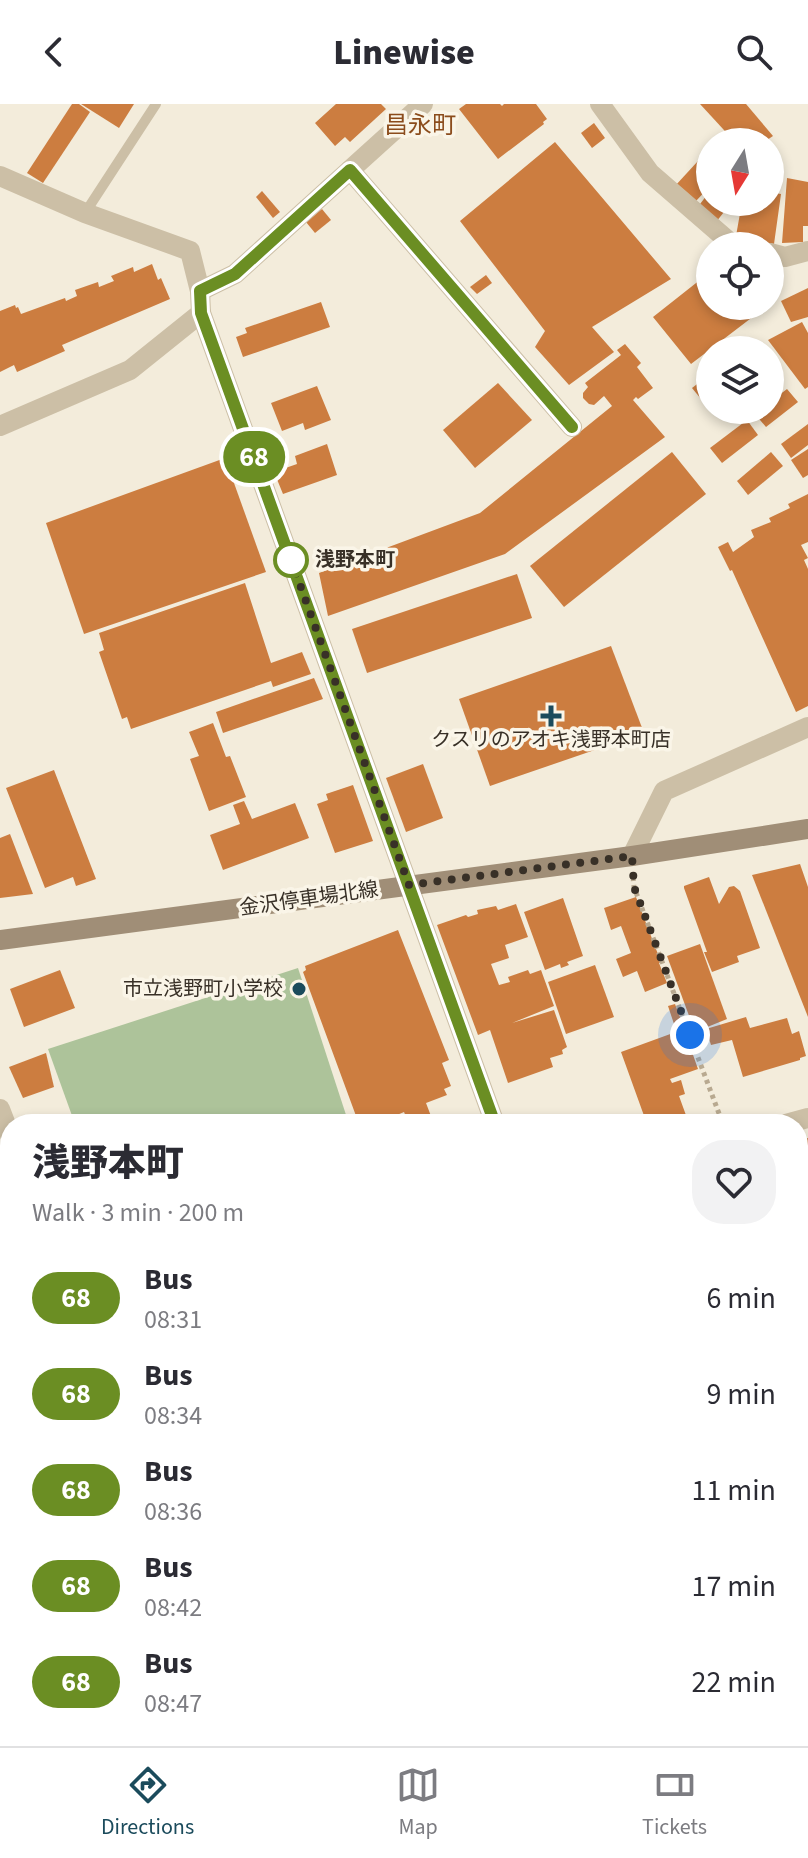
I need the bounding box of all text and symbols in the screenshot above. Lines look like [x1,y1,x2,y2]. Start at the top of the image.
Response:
text: Linewise [333,27,475,78]
icon: back [32,30,76,74]
icon: search [732,30,776,74]
district label: 昌永町 [384,108,456,143]
north arrow [696,128,784,216]
map controls [696,128,784,424]
button: locate [696,232,784,320]
button: layers [696,336,784,424]
line badge: 68 [218,431,290,483]
text: 68 [239,437,269,477]
marker: 浅野本町 [274,543,308,577]
place label: 浅野本町 [315,546,395,574]
marker: クスリのアオキ浅野本町店 [542,707,560,725]
place label: クスリのアオキ浅野本町店 [431,726,671,754]
street label: 金沢停車場北線 [238,875,380,923]
place label: 市立浅野町小学校 [123,975,283,1003]
marker: 市立浅野町小学校 [290,980,308,998]
your location [670,1015,710,1055]
text: 浅野本町 [32,1137,184,1191]
button: heart [692,1140,776,1224]
text: Walk · 3 min · 200 m [32,1194,244,1231]
text: Bus [144,1258,192,1301]
text: 6 min [706,1277,776,1320]
text: 68 [61,1278,91,1318]
text: 08:31 [144,1301,202,1338]
text: Bus [144,1354,192,1397]
text: 9 min [706,1373,776,1416]
text: 68 [61,1374,91,1414]
text: 08:34 [144,1397,202,1434]
text: Bus [144,1450,192,1493]
text: 11 min [692,1469,776,1512]
text: 68 [61,1470,91,1510]
text: 08:36 [144,1493,202,1530]
text: Bus [144,1546,192,1589]
text: 17 min [692,1565,776,1608]
text: 68 [61,1566,91,1606]
text: 08:42 [144,1589,202,1626]
text: Bus [144,1642,192,1685]
text: 22 min [692,1661,776,1704]
text: 68 [61,1662,91,1702]
text: 08:47 [144,1685,202,1722]
tab: Directions [101,1763,194,1843]
tab: Map [396,1763,440,1843]
tab: Tickets [642,1763,707,1843]

